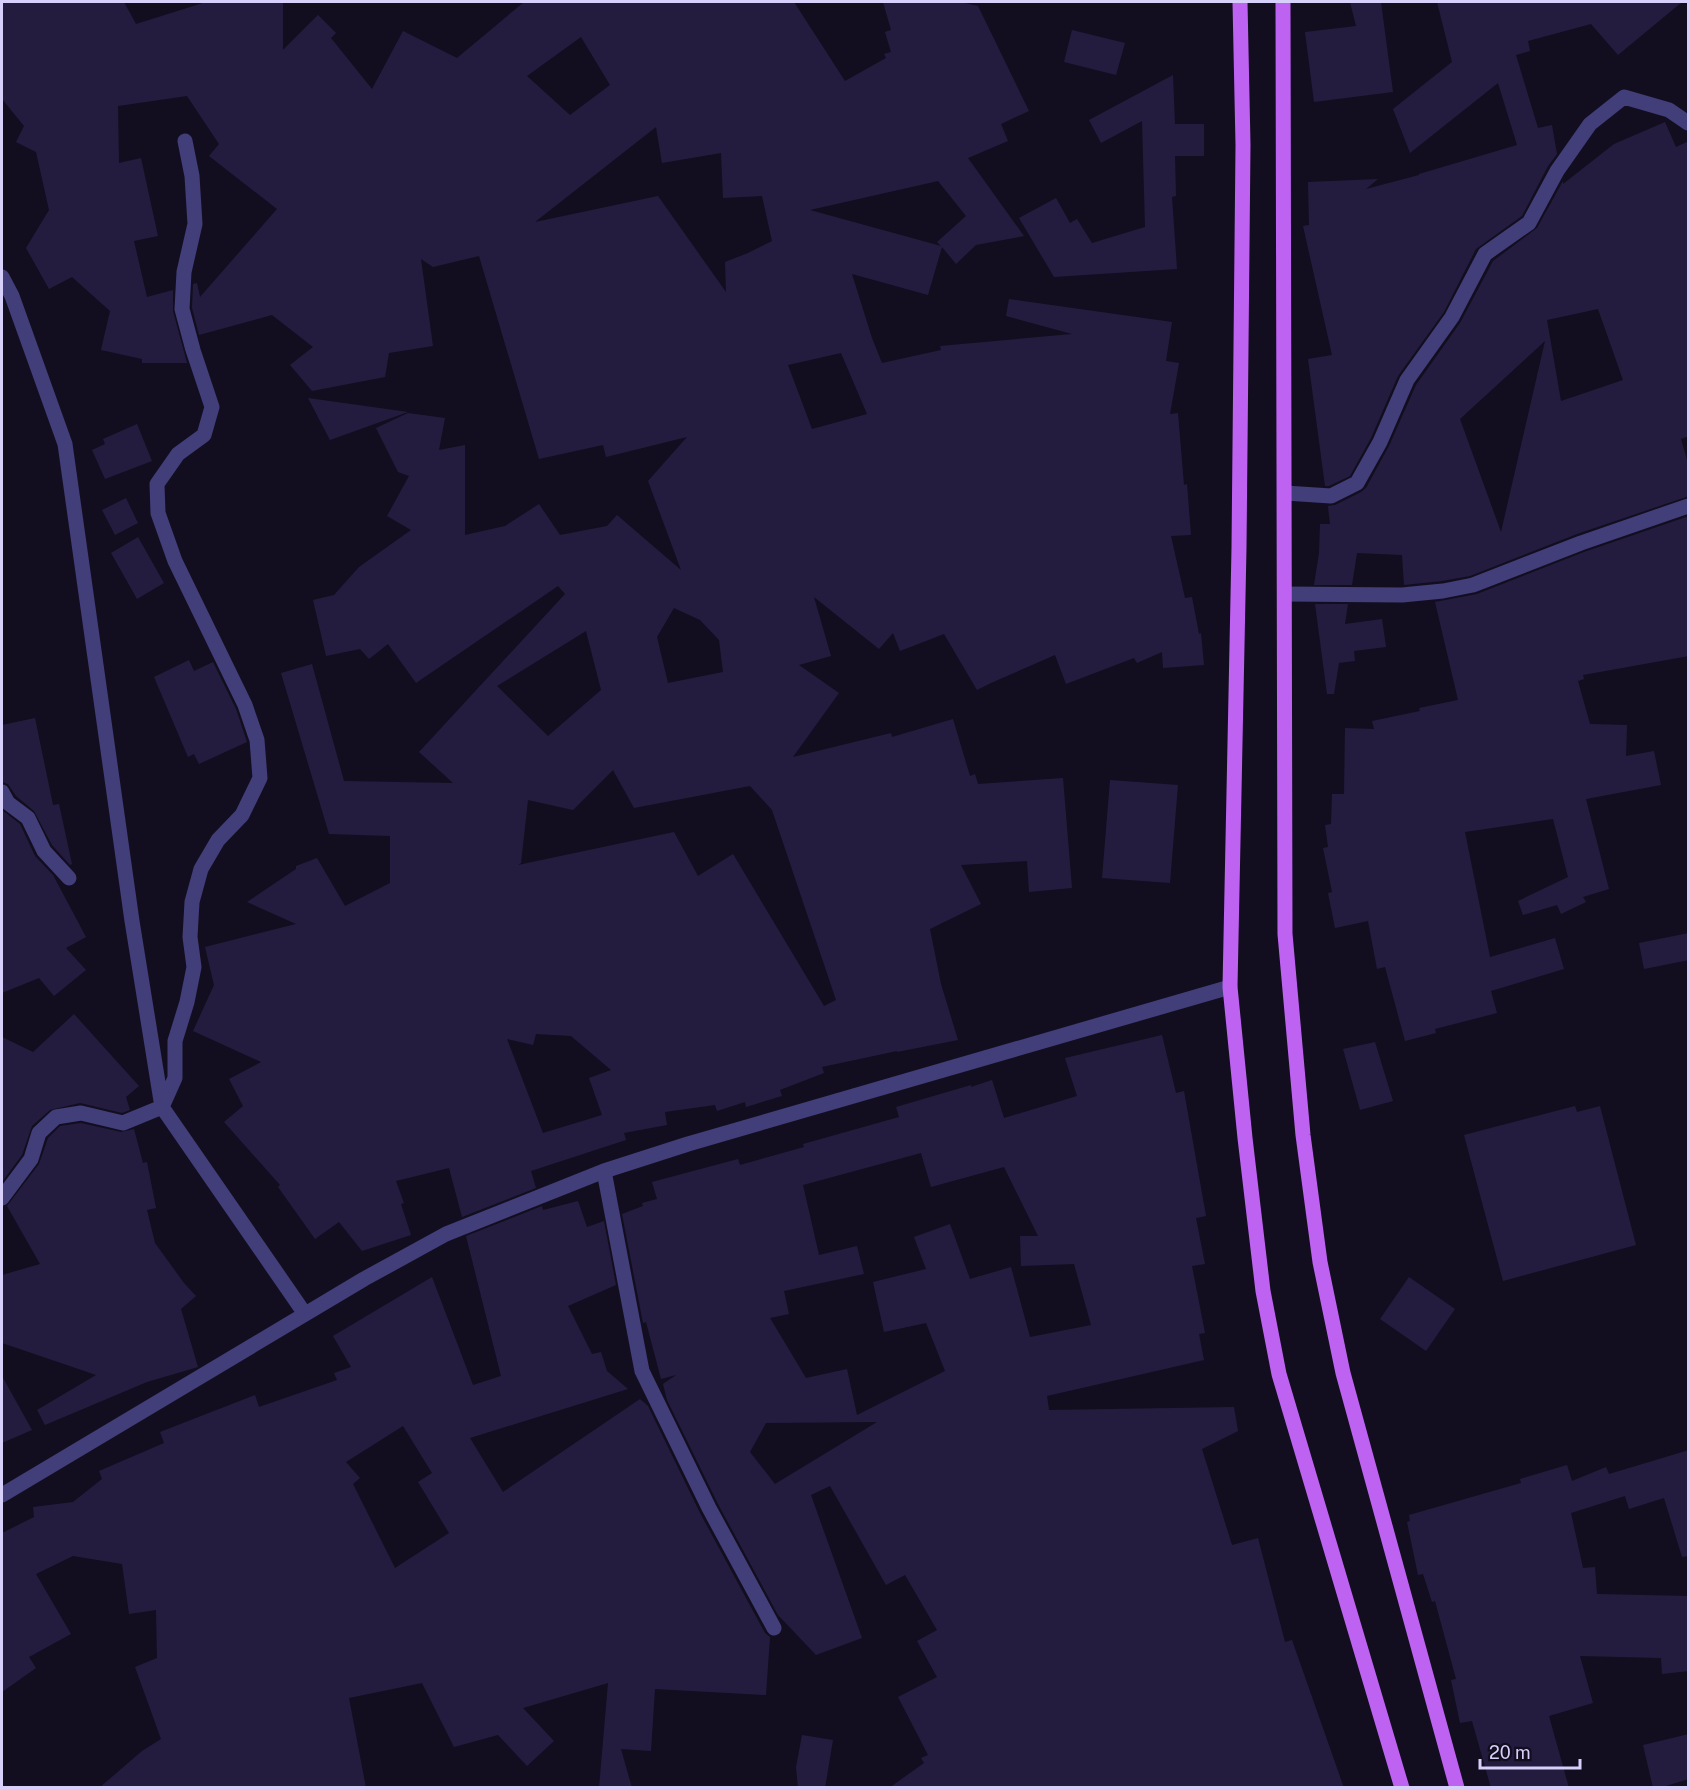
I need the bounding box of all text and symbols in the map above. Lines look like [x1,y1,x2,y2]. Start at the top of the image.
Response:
scale bar [1480,1732,1580,1770]
text: 20 m [1489,1742,1531,1763]

